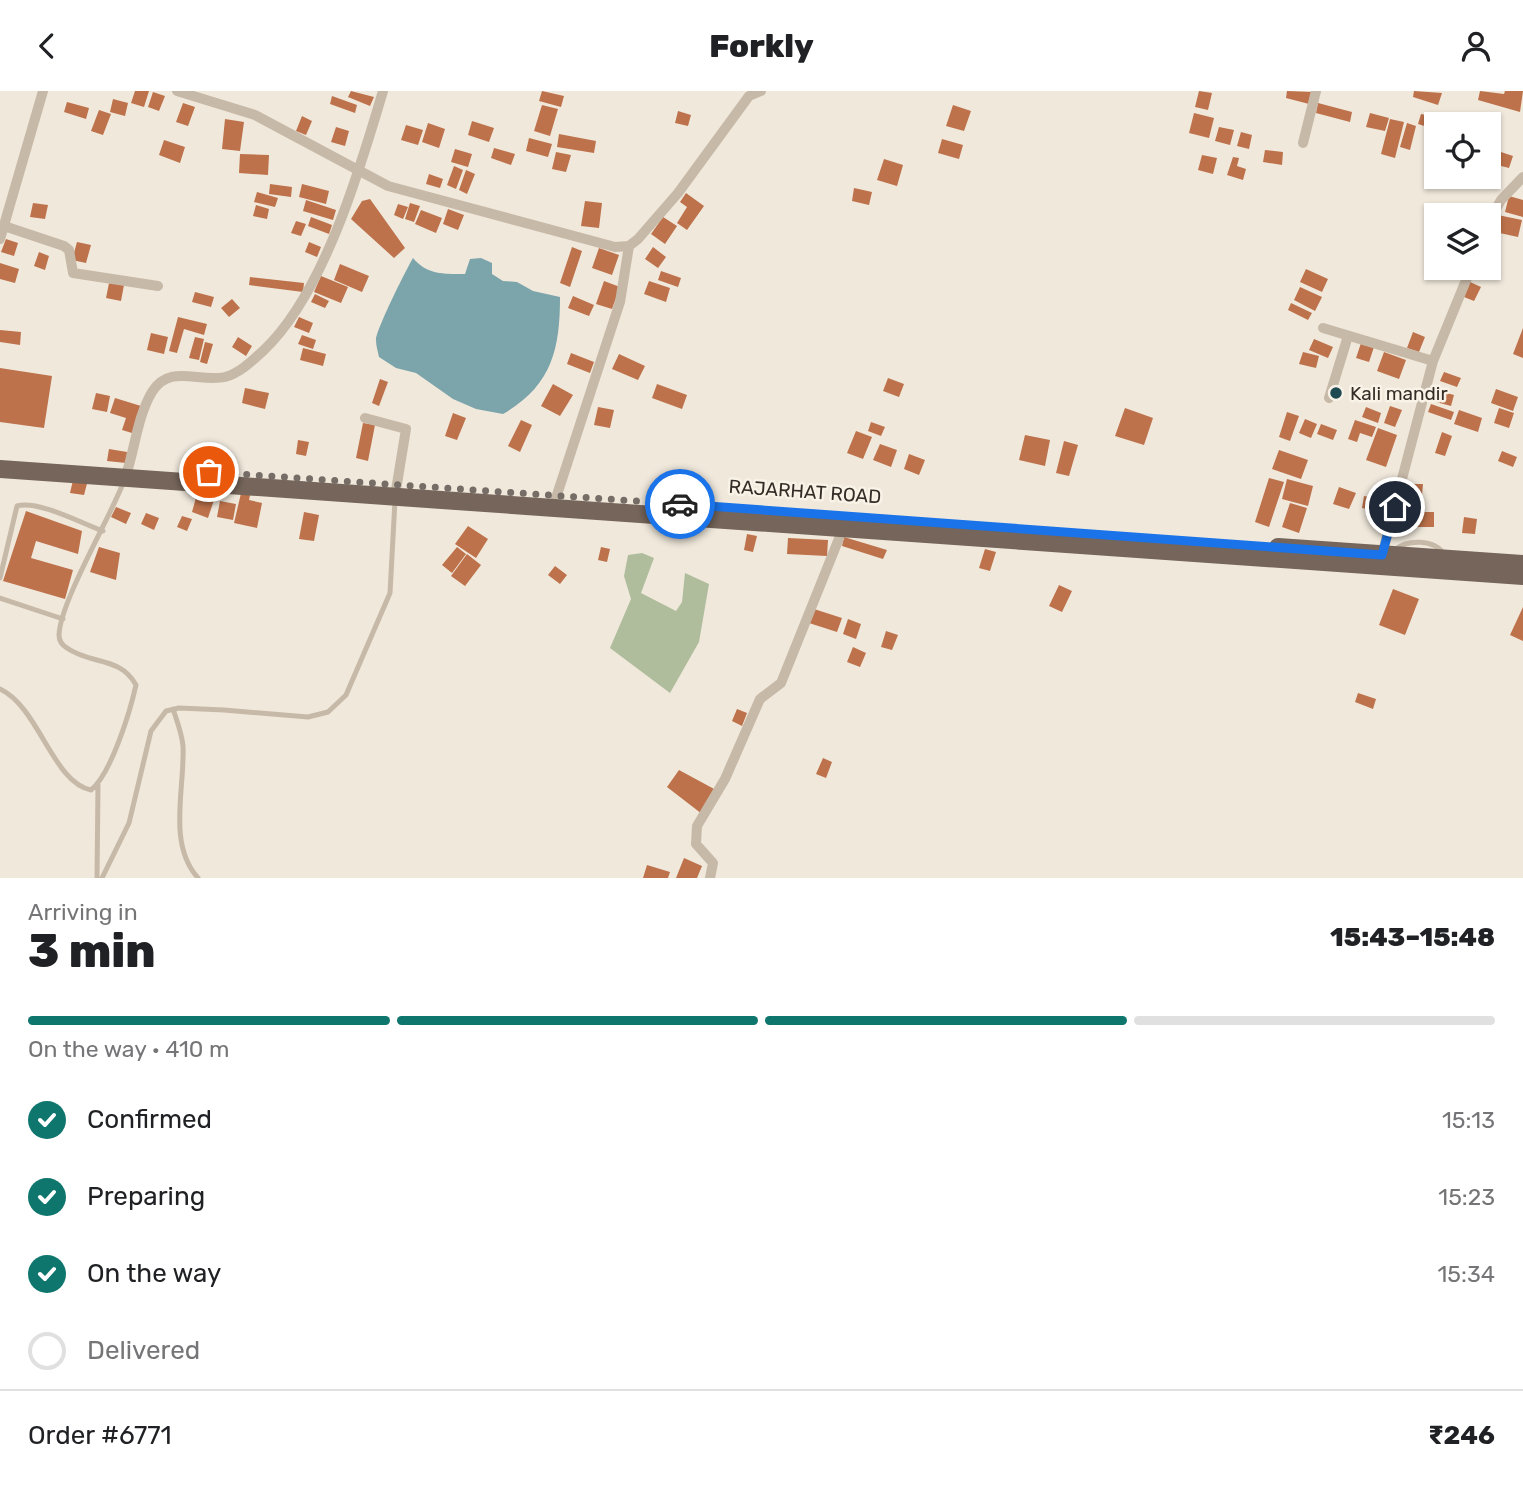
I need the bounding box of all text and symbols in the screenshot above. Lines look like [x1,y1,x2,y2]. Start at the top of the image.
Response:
icon: back [28,27,66,65]
text: Forkly [709,27,814,65]
icon: person [1457,27,1495,65]
map controls [1424,112,1501,280]
button: locate [1424,112,1501,189]
button: layers [1424,203,1501,280]
place label: Kali mandir [1350,382,1448,405]
marker: Kali mandir [1328,385,1344,401]
pin [179,442,239,502]
icon: bag [190,453,228,491]
courier [645,469,715,539]
street label: RAJARHAT ROAD [728,475,882,508]
pin [1365,477,1425,537]
icon: car [661,485,699,523]
icon: home [1376,488,1414,526]
text: Arriving in [28,898,138,926]
text: 15:43–15:48 [1330,922,1495,953]
text: 3 min [28,924,156,979]
text: On the way · 410 m [28,1035,229,1063]
icon: check [28,1101,66,1139]
text: Confirmed [87,1104,212,1135]
text: 15:13 [1442,1106,1495,1134]
icon: check [28,1178,66,1216]
text: Preparing [87,1181,205,1212]
text: 15:23 [1438,1183,1495,1211]
icon: check [28,1255,66,1293]
text: On the way [87,1258,221,1289]
text: 15:34 [1438,1260,1495,1288]
text: Delivered [87,1335,200,1366]
text: Order #6771 [28,1420,172,1451]
text: ₹246 [1428,1420,1495,1451]

